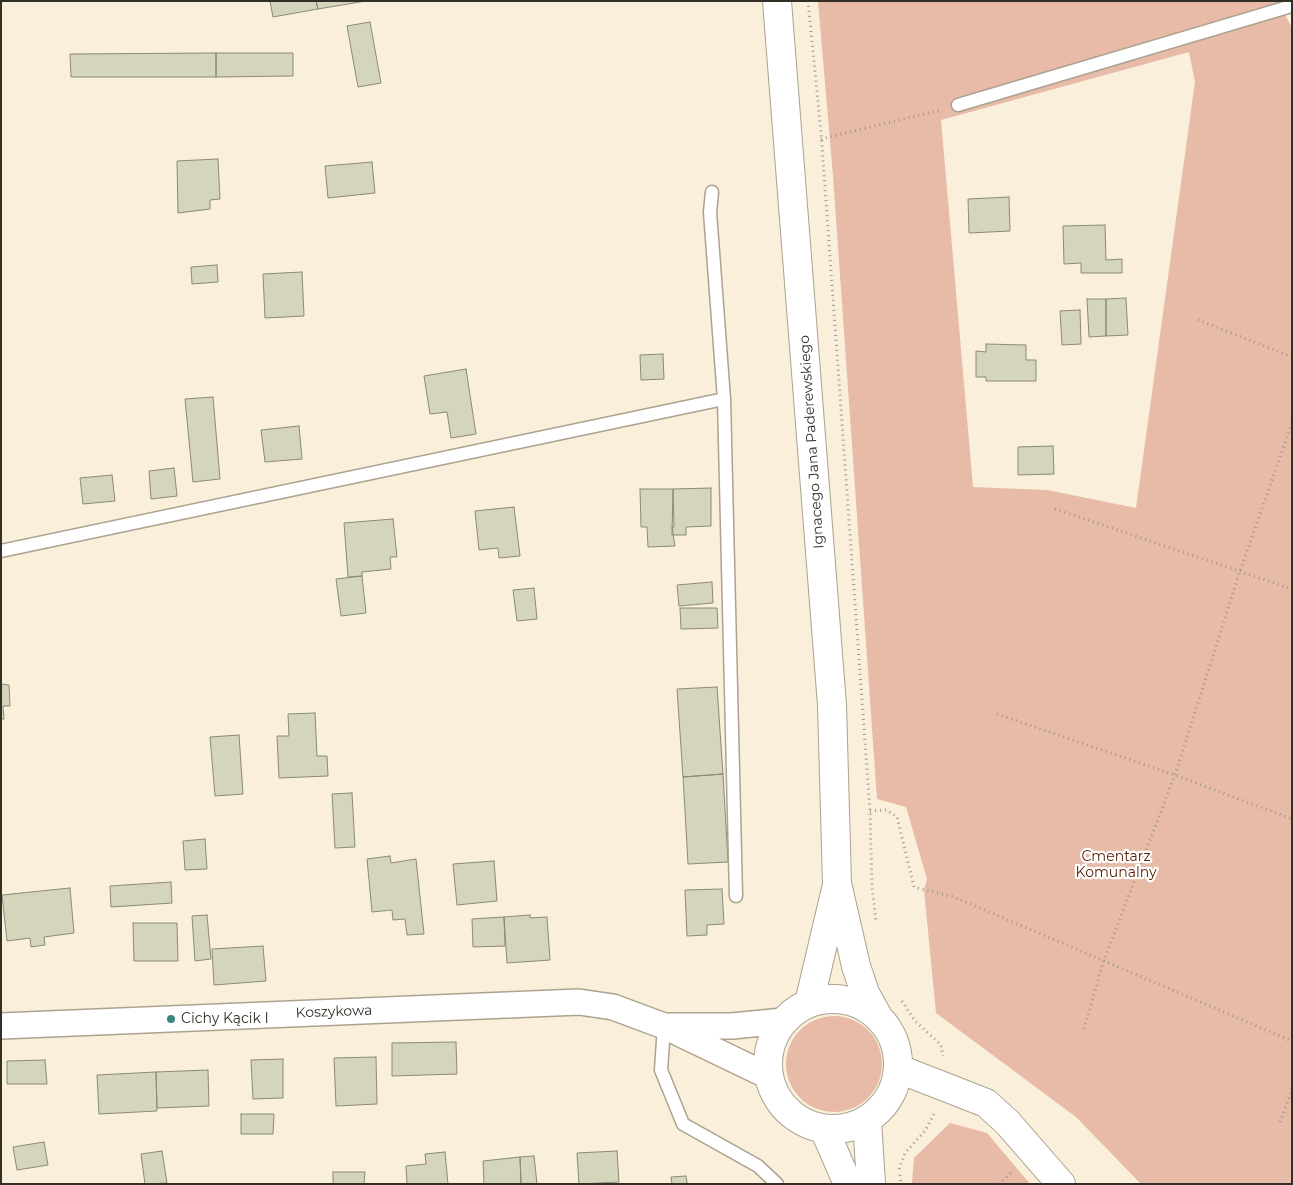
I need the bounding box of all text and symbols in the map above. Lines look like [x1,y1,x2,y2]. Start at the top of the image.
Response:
street label: Ignacego Jana Paderewskiego [796,335,828,549]
park label: Cmentarz Komunalny [1076,849,1156,882]
street label: Koszykowa [295,1002,373,1022]
place label: Cichy Kącik I [181,1011,269,1027]
marker: Cichy Kącik I [165,1013,177,1025]

